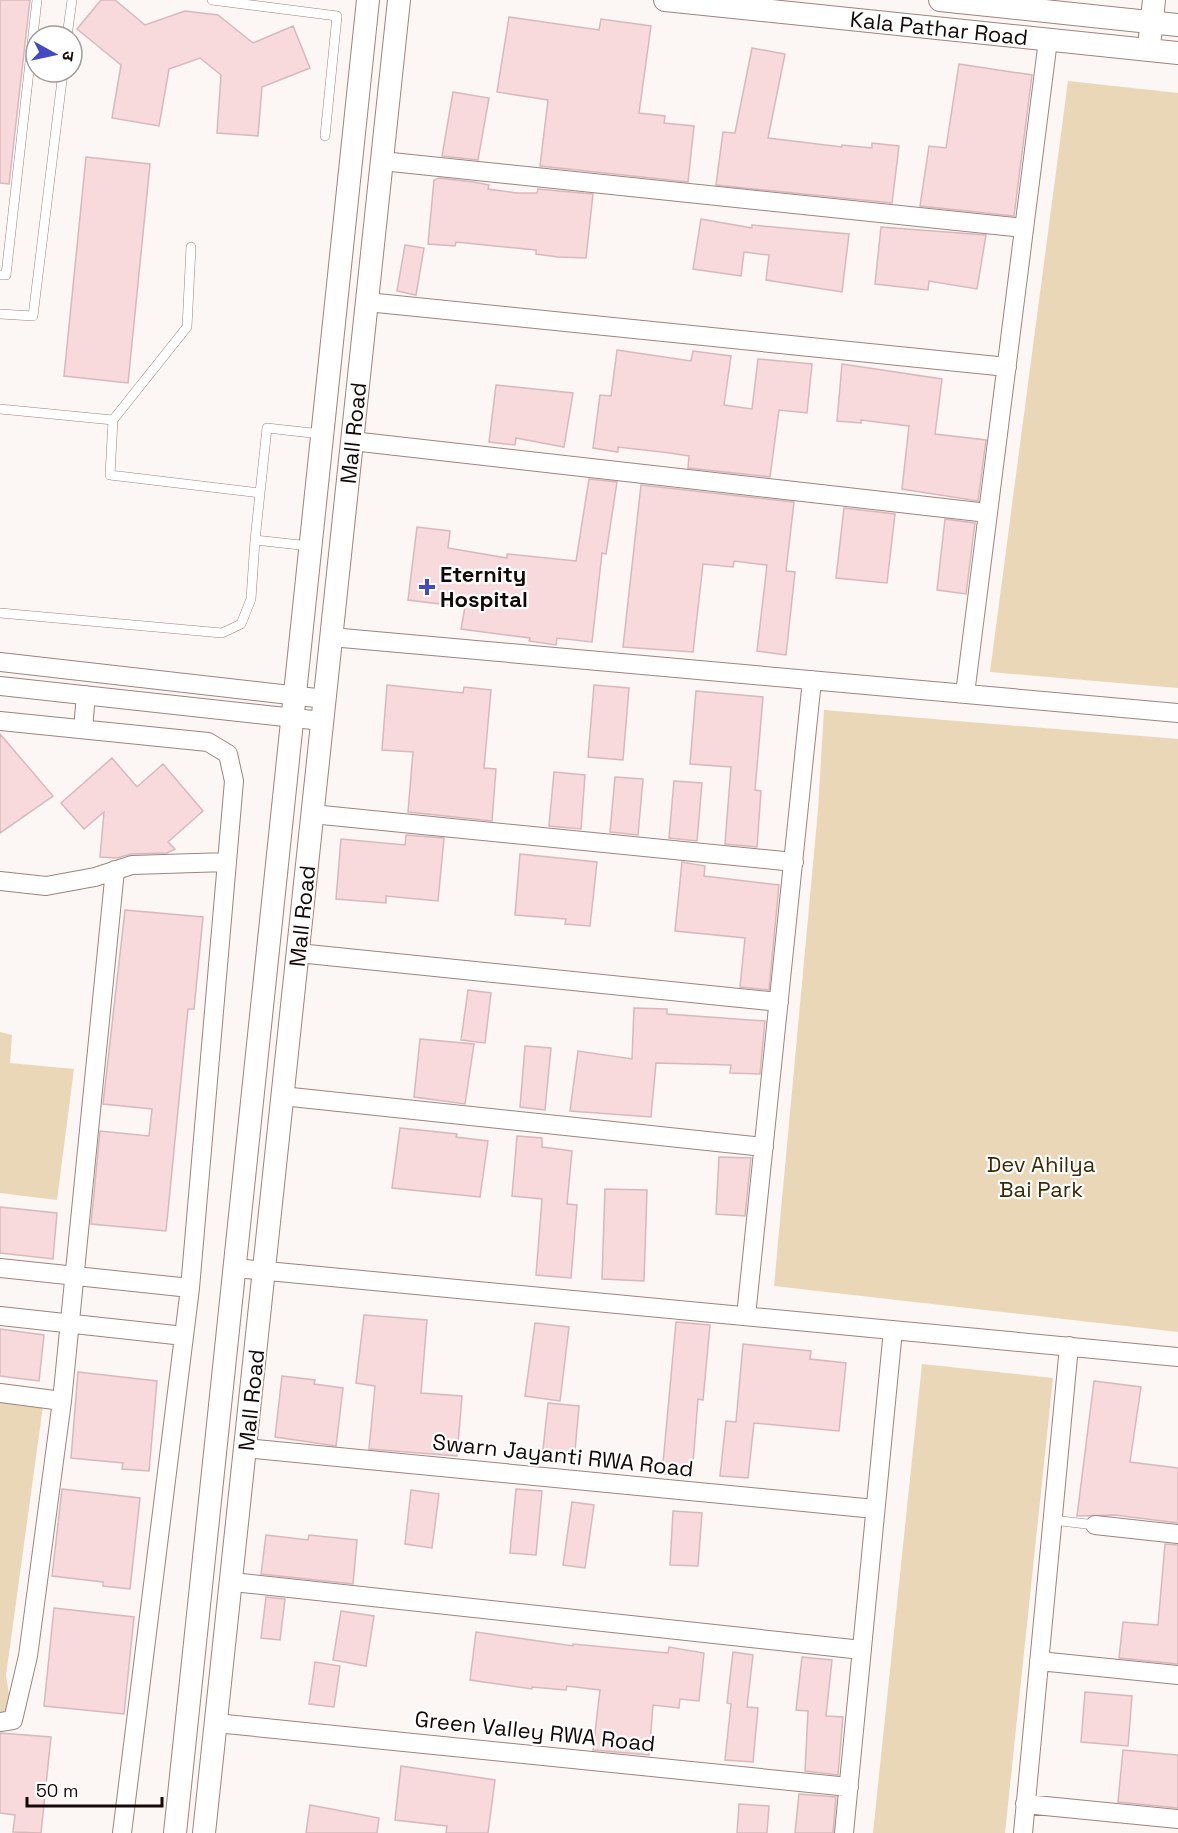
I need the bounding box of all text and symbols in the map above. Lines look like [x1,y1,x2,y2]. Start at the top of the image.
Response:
street label: Kala Pathar Road [849,5,1029,51]
north arrow [24,24,84,84]
text: उ [57,50,79,63]
street label: Mall Road [334,381,372,485]
place label: Eternity Hospital [440,560,528,613]
marker: Eternity Hospital [418,578,436,596]
street label: Mall Road [283,864,321,968]
park label: Dev Ahilya Bai Park [987,1150,1096,1203]
street label: Mall Road [232,1348,270,1452]
street label: Swarn Jayanti RWA Road [431,1427,695,1483]
street label: Green Valley RWA Road [413,1704,657,1758]
scale bar [27,1770,162,1808]
text: 50 m [36,1779,78,1802]

